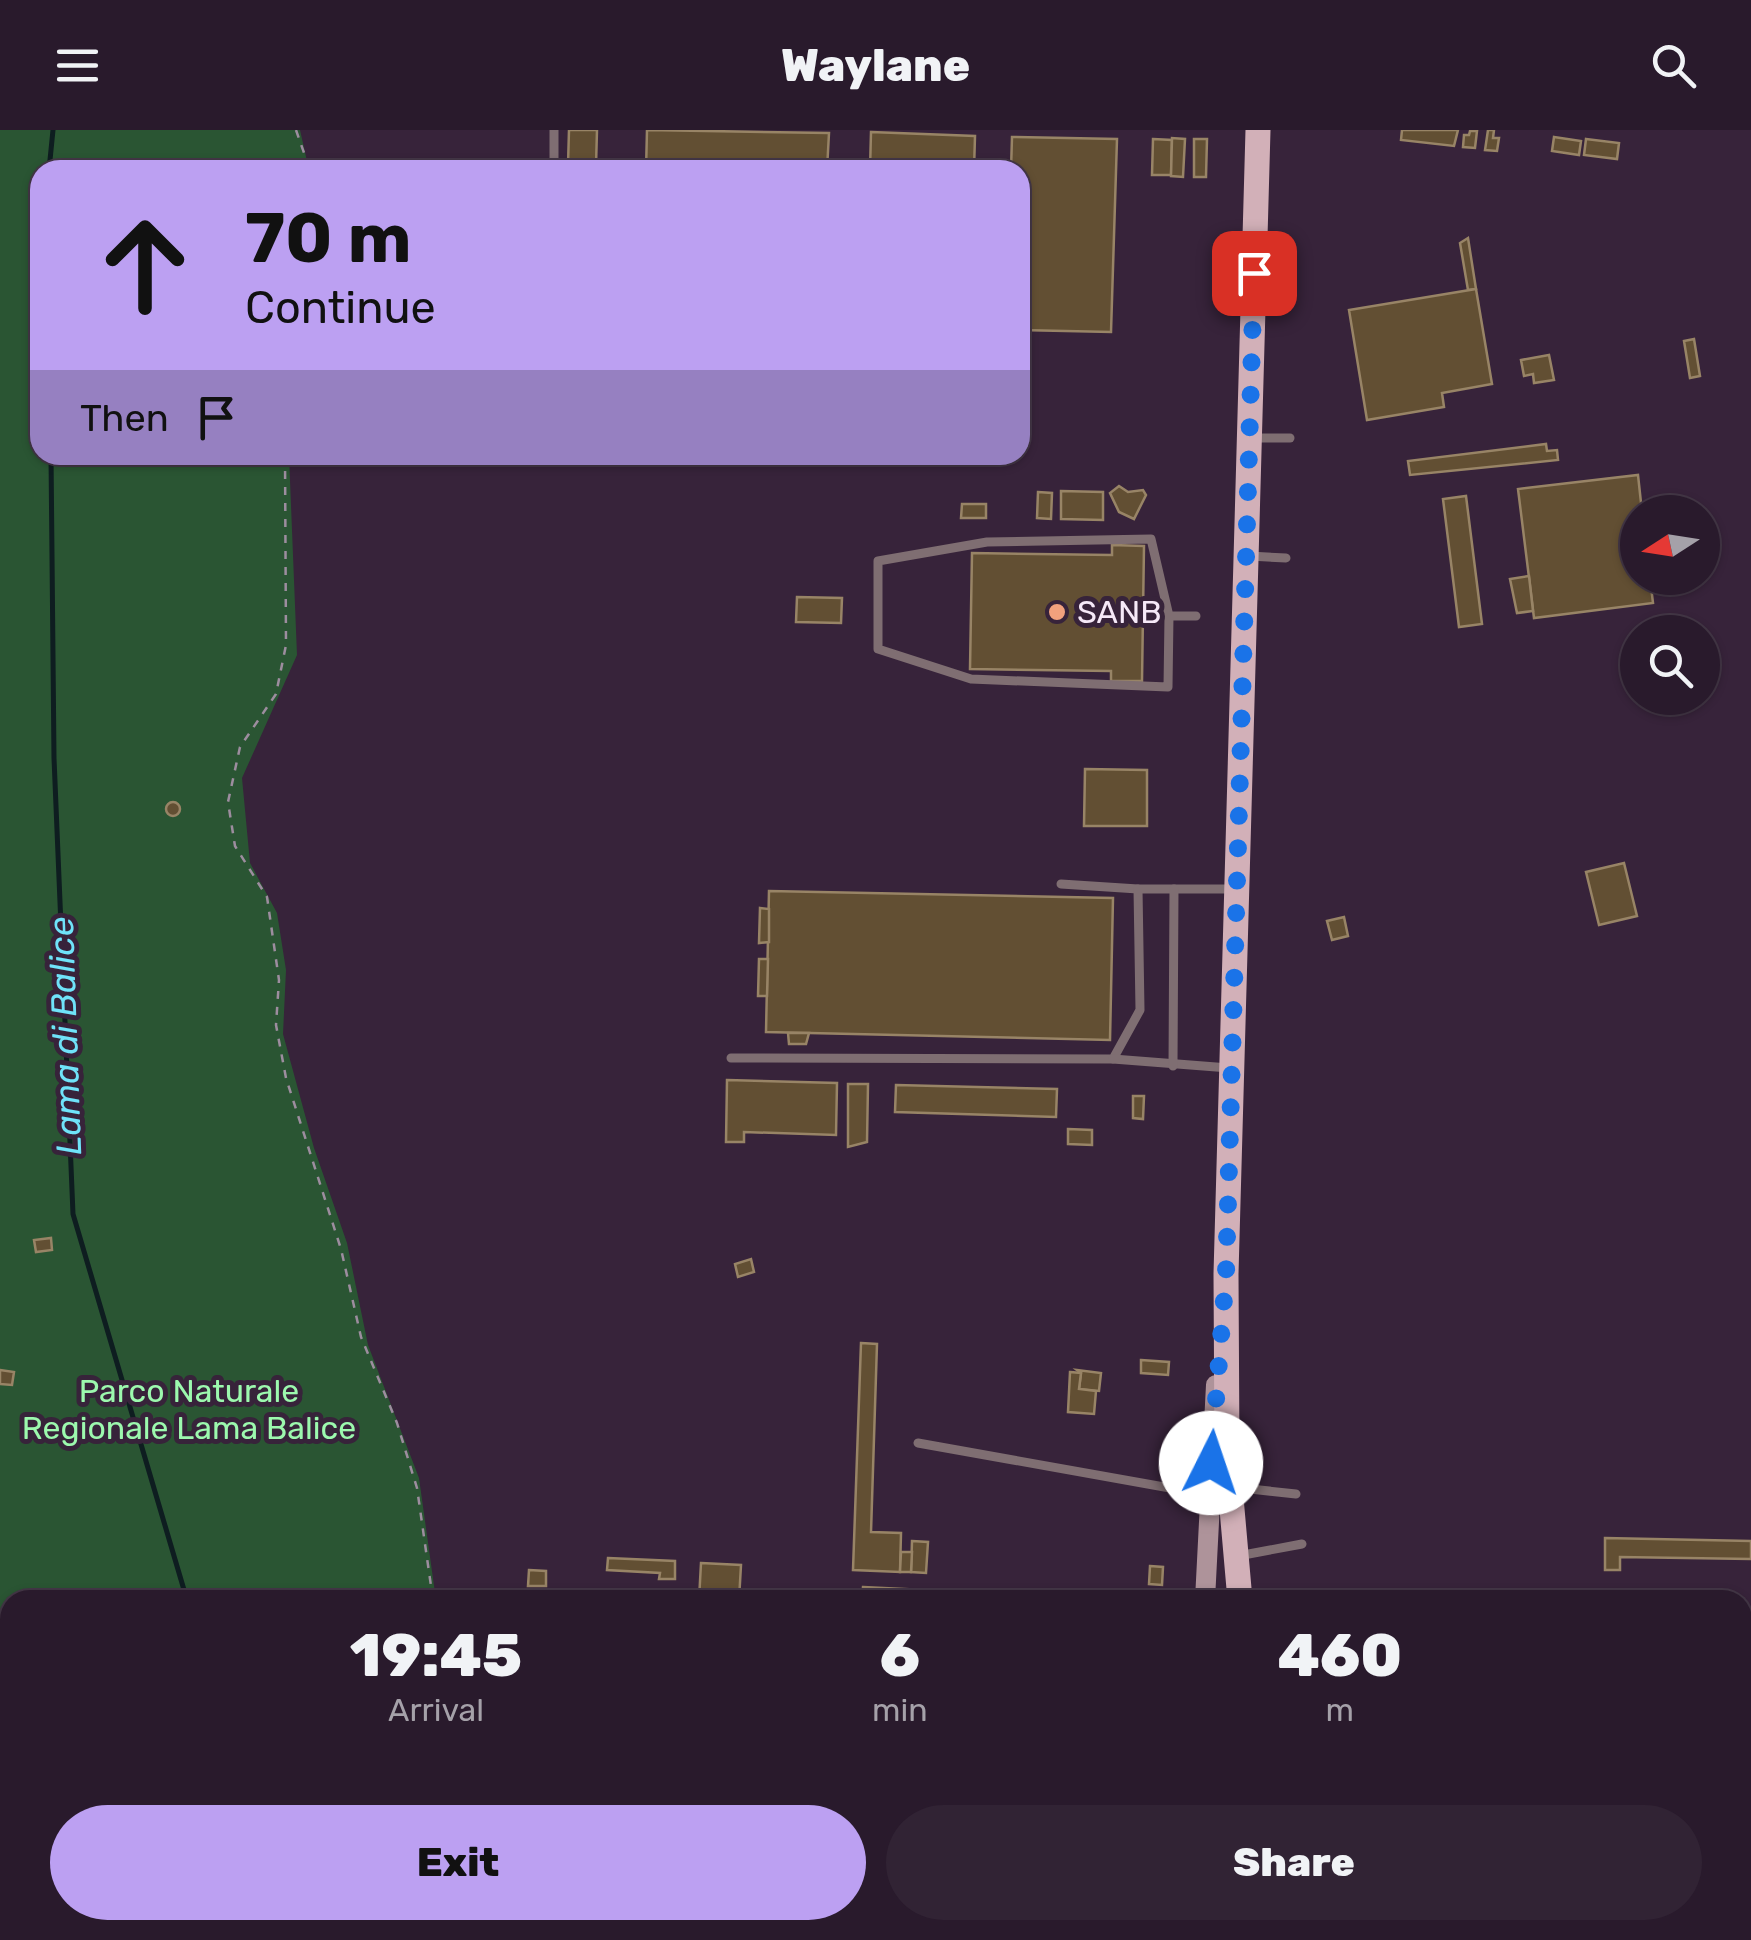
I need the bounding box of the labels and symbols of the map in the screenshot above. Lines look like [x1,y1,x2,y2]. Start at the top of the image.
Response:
pin [1212,231,1297,316]
north arrow [1620,495,1720,595]
place label: SANB [1077,593,1162,631]
marker: SANB [1046,601,1068,623]
water label: Lama di Balice [40,916,90,1156]
park label: Parco Naturale Regionale Lama Balice [22,1372,356,1447]
position arrow [1159,1411,1263,1515]

